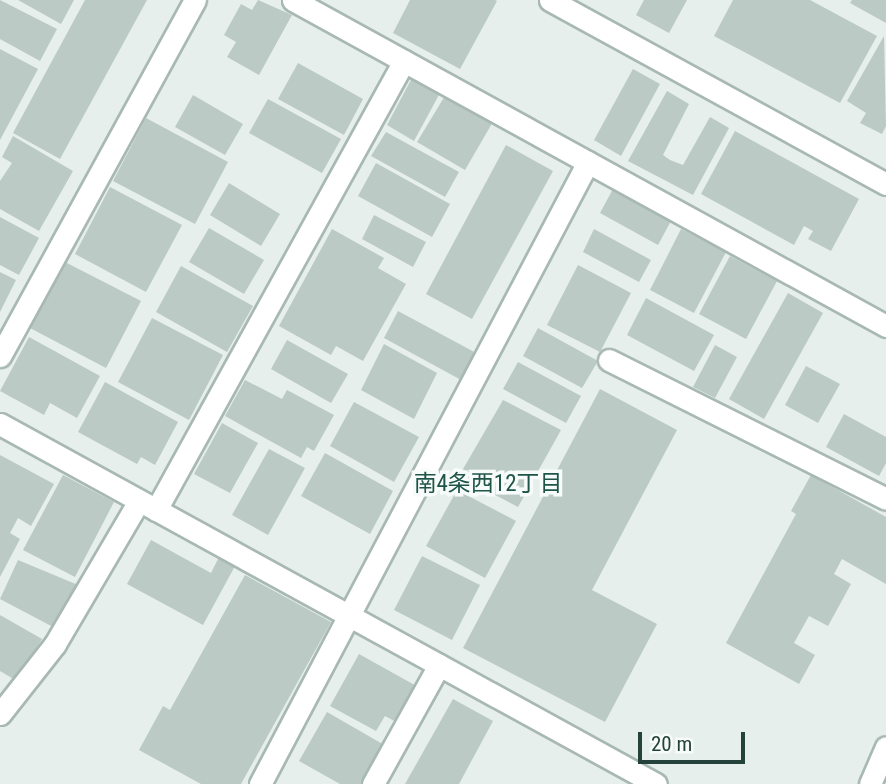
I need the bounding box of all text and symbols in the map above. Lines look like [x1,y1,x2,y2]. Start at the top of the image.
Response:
district label: 南4条西12丁目 [413,470,563,498]
scale bar [641,718,748,762]
text: 20 m [651,732,692,756]

